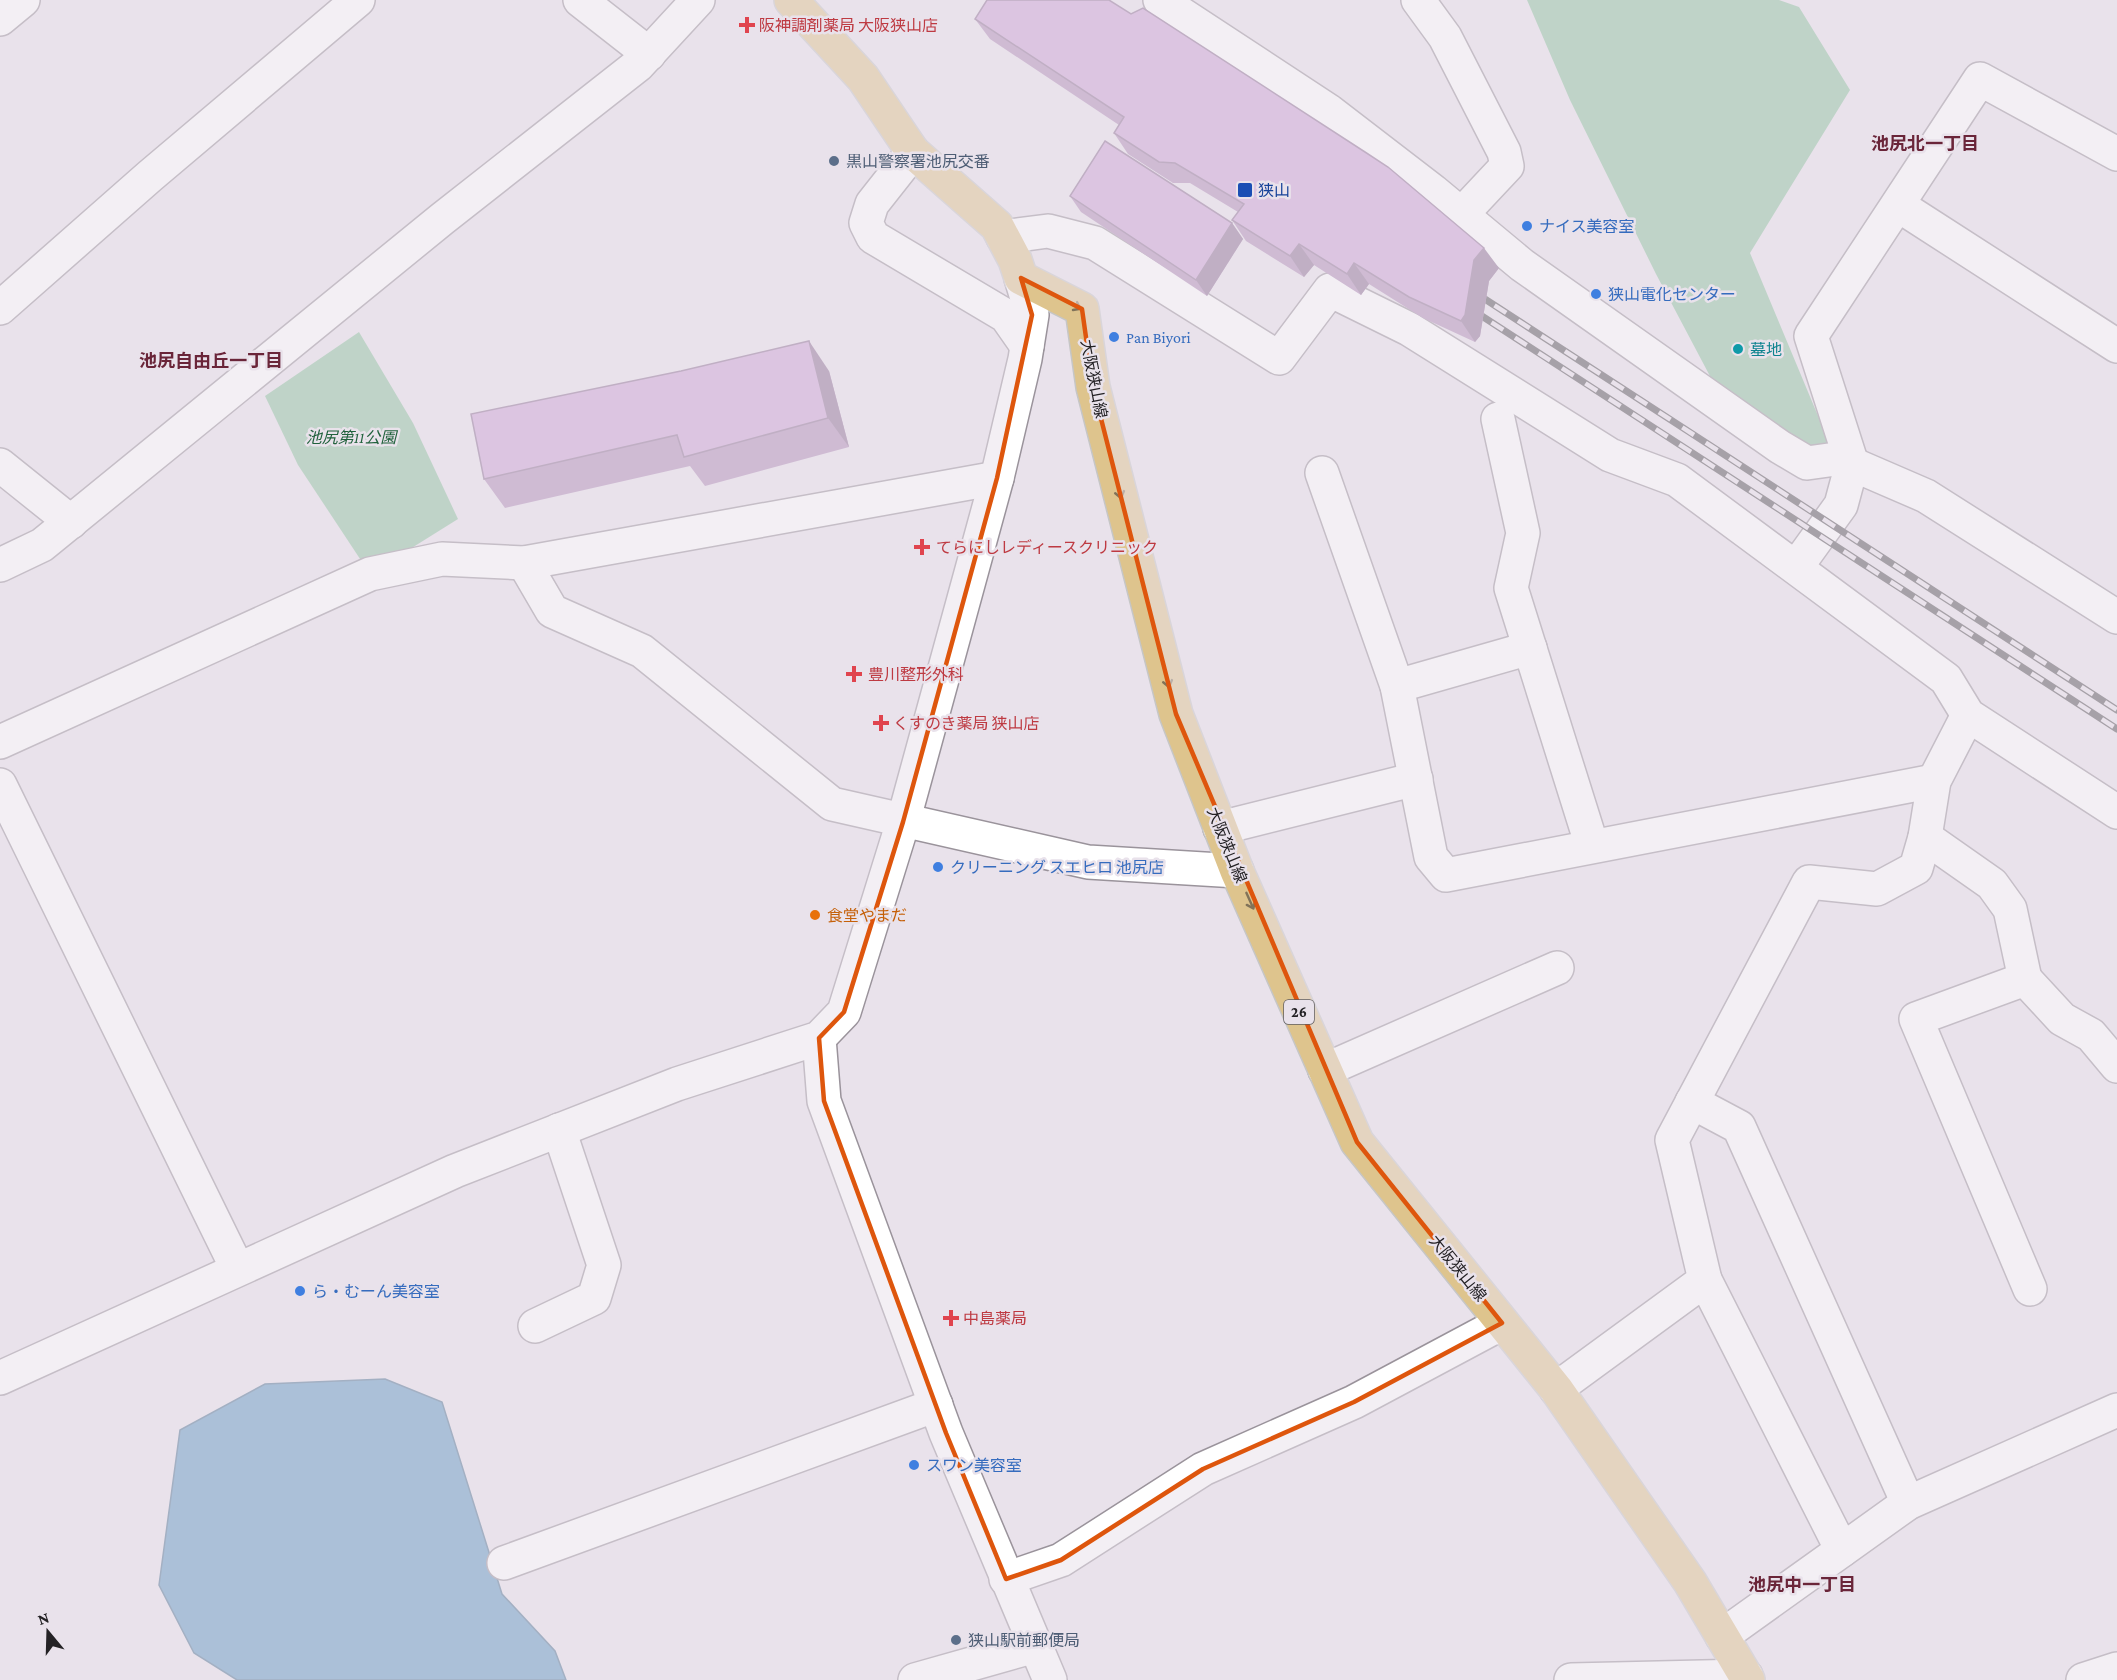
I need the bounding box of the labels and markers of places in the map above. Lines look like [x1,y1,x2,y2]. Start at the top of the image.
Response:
place label: 阪神調剤薬局 大阪狭山店 [759,17,938,34]
marker: 阪神調剤薬局 大阪狭山店 [740,18,754,32]
place label: 黒山警察署池尻交番 [846,153,990,170]
marker: 黒山警察署池尻交番 [827,154,841,168]
marker: 狭山 [1236,181,1254,199]
place label: 狭山 [1258,182,1290,199]
place label: ナイス美容室 [1539,218,1635,235]
marker: ナイス美容室 [1520,219,1534,233]
place label: 狭山電化センター [1608,286,1736,303]
marker: 狭山電化センター [1589,287,1603,301]
place label: Pan Biyori [1126,329,1191,347]
marker: Pan Biyori [1107,330,1121,344]
place label: 墓地 [1750,341,1782,358]
marker: 墓地 [1731,342,1745,356]
marker: てらにしレディースクリニック [913,538,931,556]
place label: てらにしレディースクリニック [936,539,1158,556]
marker: 豊川整形外科 [845,665,863,683]
place label: 豊川整形外科 [868,666,964,683]
place label: くすのき薬局 狭山店 [893,715,1040,732]
marker: くすのき薬局 狭山店 [874,716,888,730]
place label: クリーニング スエヒロ 池尻店 [950,859,1164,876]
marker: クリーニング スエヒロ 池尻店 [931,860,945,874]
place label: 食堂やまだ [827,907,907,924]
marker: 食堂やまだ [808,908,822,922]
place label: ら・むーん美容室 [312,1283,440,1300]
marker: ら・むーん美容室 [293,1284,307,1298]
place label: 中島薬局 [963,1310,1027,1327]
marker: 中島薬局 [944,1311,958,1325]
place label: スワン美容室 [926,1457,1022,1474]
marker: スワン美容室 [907,1458,921,1472]
place label: 狭山駅前郵便局 [968,1632,1080,1649]
marker: 狭山駅前郵便局 [949,1633,963,1647]

